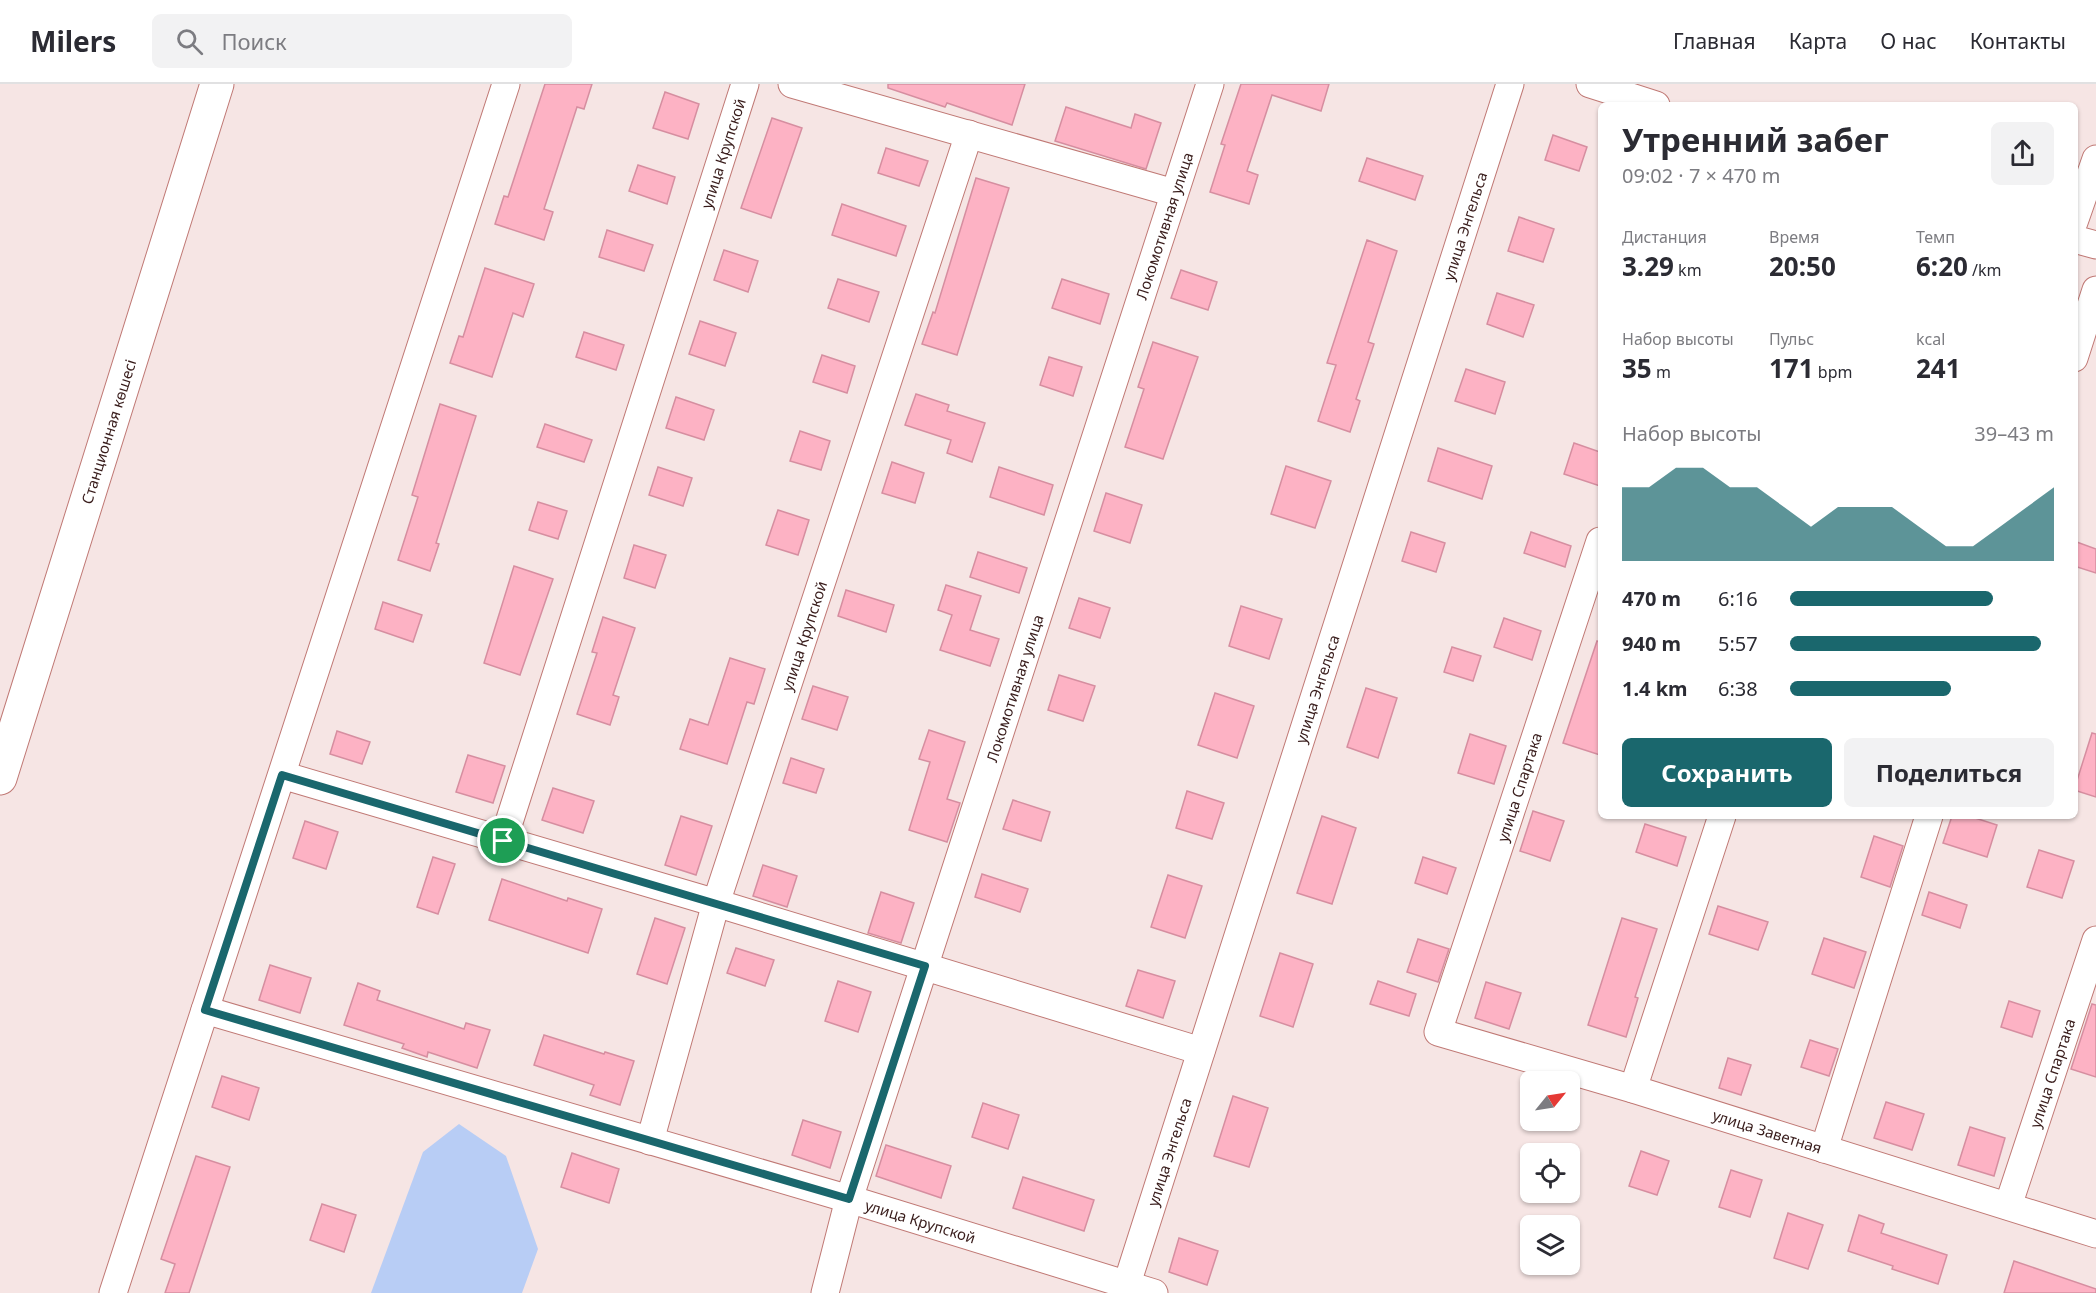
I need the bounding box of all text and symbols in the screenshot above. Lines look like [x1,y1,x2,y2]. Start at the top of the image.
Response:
search box [152,14,572,68]
text: Milers [30,22,116,60]
icon: search [173,25,206,58]
text: Поиск [221,26,287,56]
text: Главная [1673,27,1756,55]
text: Карта [1789,27,1847,55]
text: О нас [1880,27,1937,55]
text: Контакты [1970,27,2066,55]
street label: улица Крупской [696,96,750,211]
text: Утренний забег [1622,117,1889,162]
button: share [1991,122,2054,185]
street label: Локомотивная улица [1131,150,1197,302]
text: 09:02 · 7 × 470 m [1622,162,1780,189]
street label: улица Энгельса [1438,169,1491,283]
text: Дистанция [1622,226,1707,248]
text: Время [1769,226,1819,248]
text: Темп [1916,226,1955,248]
text: 3.29 [1622,248,1674,284]
text: 20:50 [1769,248,1836,284]
text: 6:20 [1916,248,1968,284]
text: km [1674,259,1702,281]
text: /km [1968,259,2002,281]
text: Набор высоты [1622,328,1734,350]
text: Пульс [1769,328,1814,350]
text: kcal [1916,328,1945,350]
text: 35 [1622,350,1652,386]
text: 171 [1769,350,1814,386]
text: 241 [1916,350,1961,386]
street label: Станционная көшесі [76,357,140,506]
text: m [1652,361,1671,383]
text: bpm [1814,361,1852,383]
text: Набор высоты [1622,420,1761,447]
text: 39–43 m [1974,420,2054,447]
street label: улица Крупской [776,579,831,694]
text: 470 m [1622,585,1681,612]
text: 6:16 [1718,585,1758,612]
street label: Локомотивная улица [981,612,1048,764]
text: 940 m [1622,630,1681,657]
text: 5:57 [1718,630,1758,657]
street label: улица Энгельса [1290,632,1344,746]
text: 1.4 km [1622,675,1688,702]
text: 6:38 [1718,675,1758,702]
street label: улица Спартака [1492,730,1546,844]
button: Сохранить [1622,738,1832,807]
button: Поделиться [1844,738,2054,807]
pin [477,815,528,866]
icon: arrive [486,824,519,857]
street label: улица Спартака [2025,1016,2079,1130]
north arrow [1520,1071,1580,1131]
map controls [1520,1071,1580,1275]
street label: улица Энгельса [1142,1095,1196,1209]
street label: улица Заветная [1710,1105,1824,1158]
button: locate [1520,1143,1580,1203]
street label: улица Крупской [863,1195,978,1247]
button: layers [1520,1215,1580,1275]

